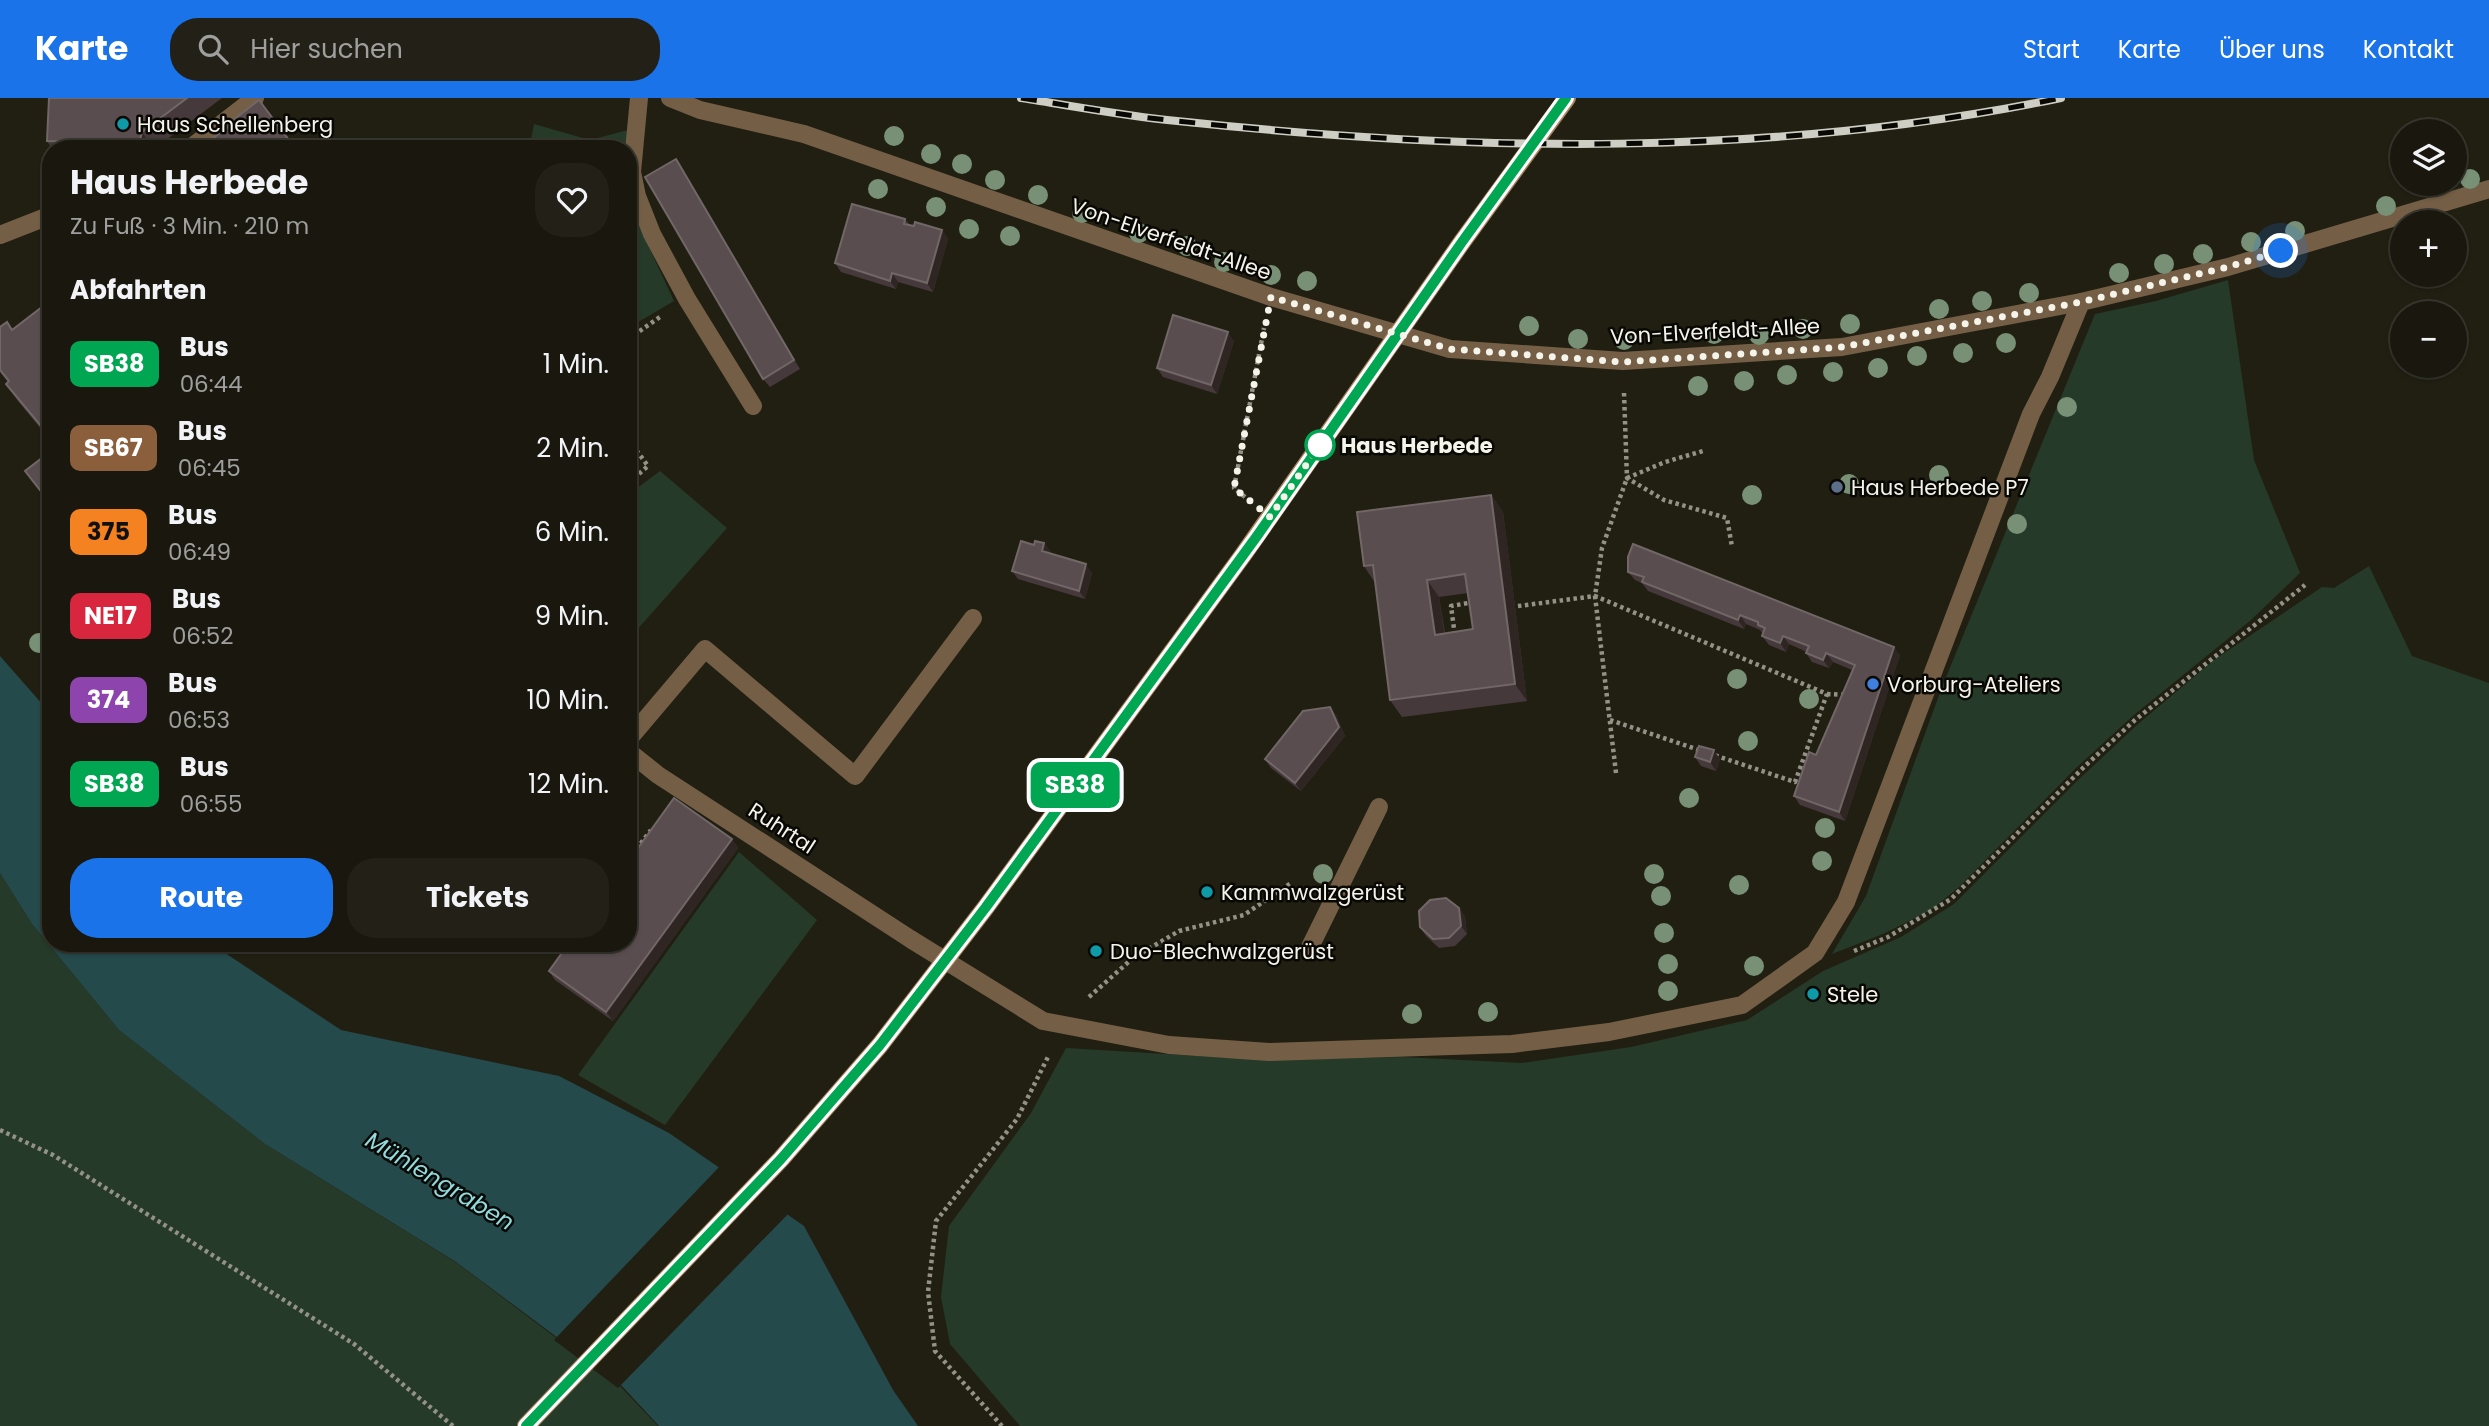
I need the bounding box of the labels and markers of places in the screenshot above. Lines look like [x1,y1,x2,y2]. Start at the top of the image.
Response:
place label: Haus Schellenberg [137,110,333,139]
marker: Haus Schellenberg [115,116,131,132]
marker: Haus Herbede [1305,430,1335,460]
place label: Haus Herbede [1341,431,1493,460]
place label: Haus Herbede P7 [1851,473,2029,502]
marker: Haus Herbede P7 [1829,479,1845,495]
place label: Vorburg-Ateliers [1887,670,2061,699]
marker: Vorburg-Ateliers [1865,676,1881,692]
place label: Kammwalzgerüst [1221,878,1404,907]
marker: Kammwalzgerüst [1199,884,1215,900]
place label: Duo-Blechwalzgerüst [1110,937,1334,966]
marker: Duo-Blechwalzgerüst [1088,943,1104,959]
place label: Stele [1827,980,1878,1009]
marker: Stele [1805,986,1821,1002]

